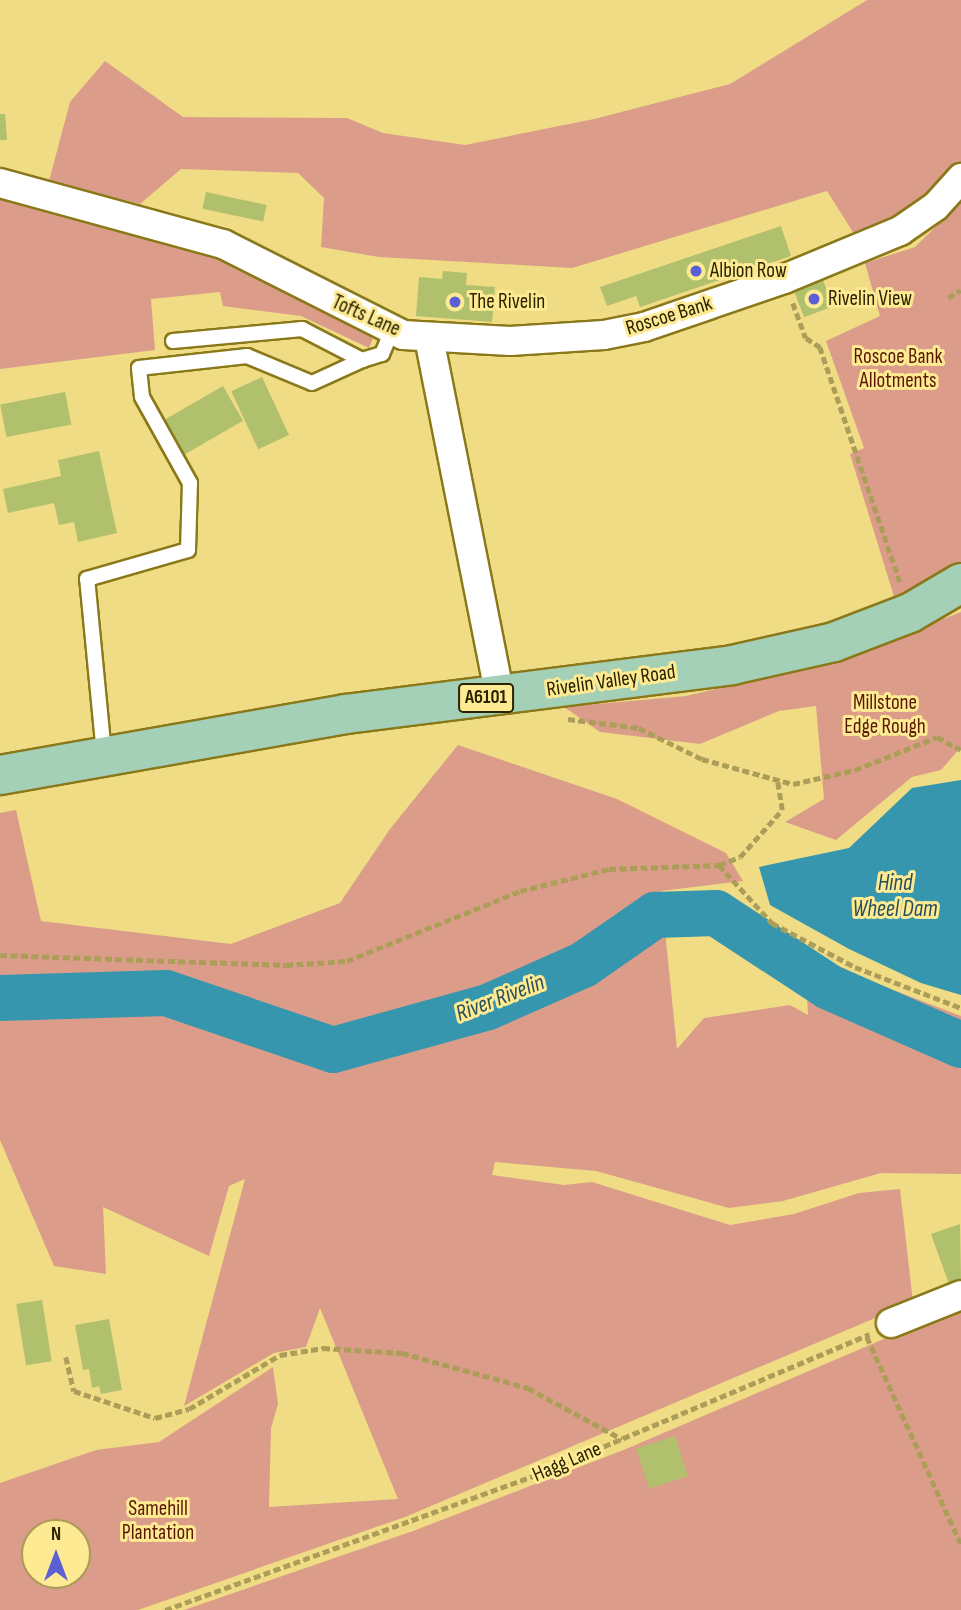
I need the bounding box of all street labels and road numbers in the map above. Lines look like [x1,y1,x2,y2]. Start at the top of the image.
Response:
street label: Tofts Lane [328,290,404,342]
street label: Roscoe Bank [623,291,715,341]
street label: Rivelin Valley Road [545,659,677,703]
road number: A6101 [458,682,514,713]
street label: Hagg Lane [529,1436,605,1488]

